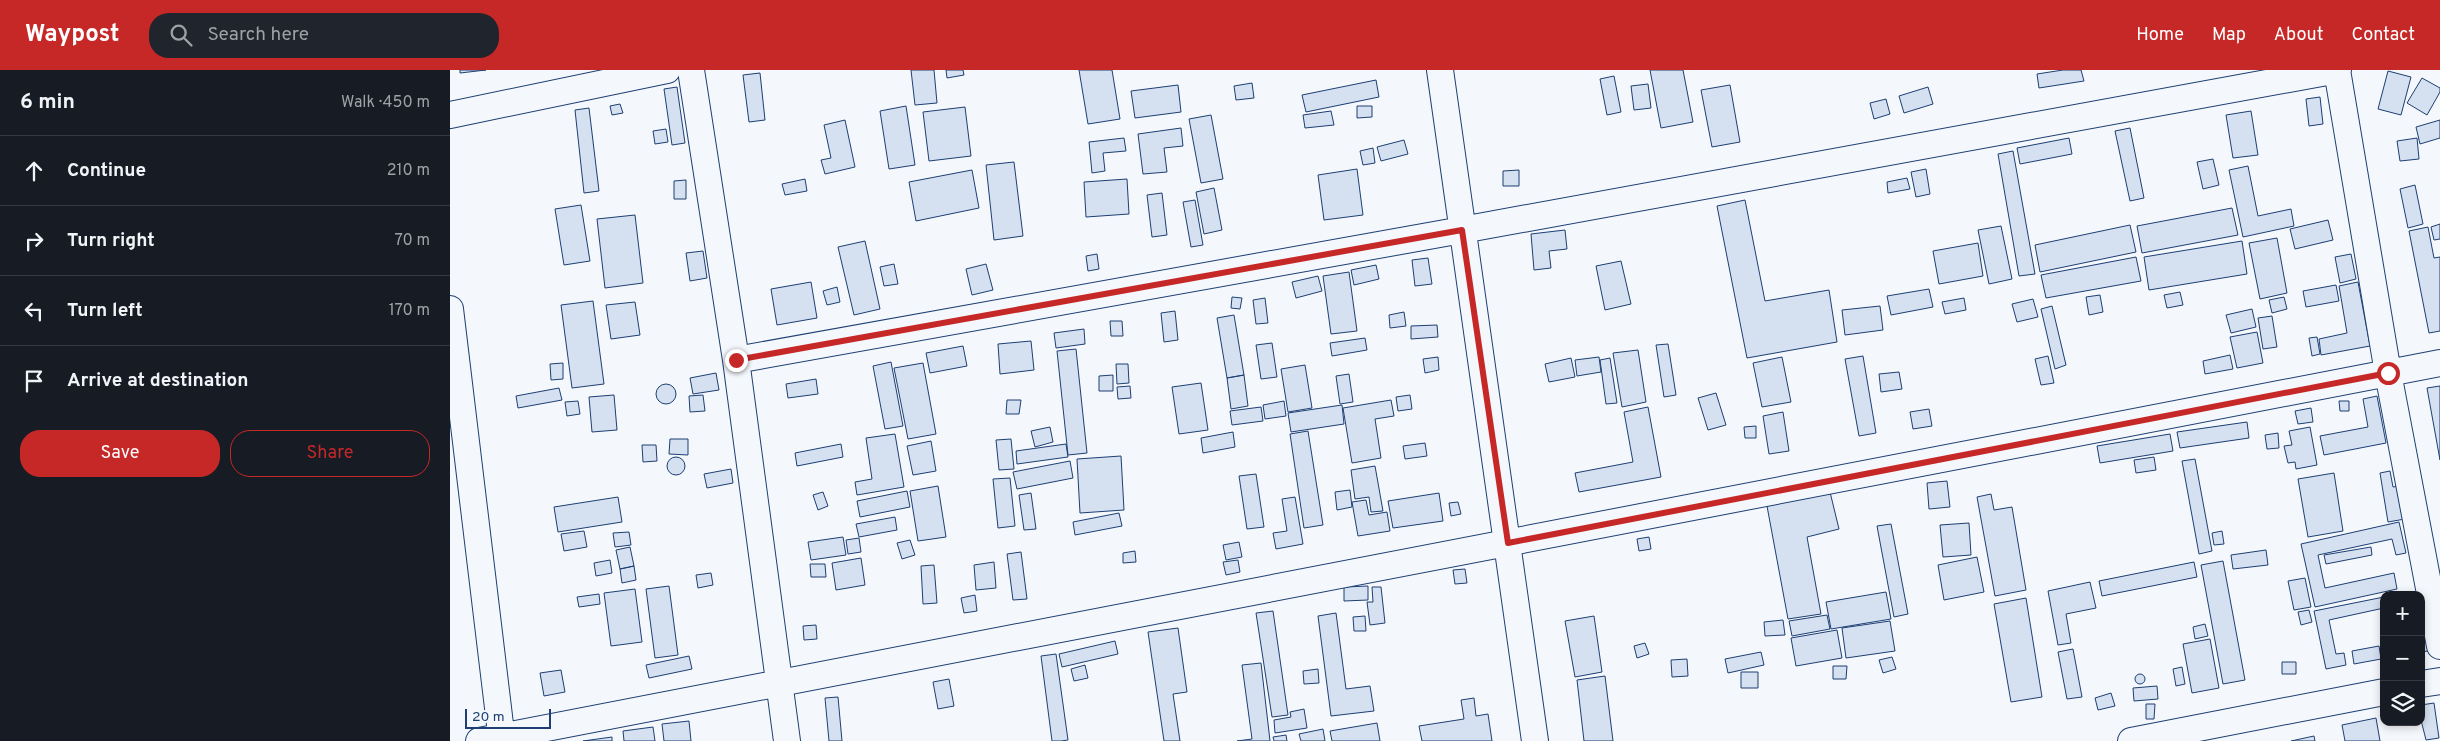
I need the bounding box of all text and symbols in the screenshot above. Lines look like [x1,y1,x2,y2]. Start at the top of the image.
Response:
search box [149,13,499,58]
text: Waypost [25,20,119,50]
icon: search [167,21,195,49]
text: Search here [207,23,309,47]
text: Home [2136,24,2184,47]
text: Map [2212,24,2246,47]
text: About [2274,24,2323,47]
text: Contact [2351,24,2415,47]
text: 6 min [20,89,75,116]
text: Walk · 450 m [341,93,430,113]
icon: ahead [20,157,48,185]
text: Continue [67,159,146,183]
text: 210 m [387,161,430,181]
icon: right [20,227,48,255]
text: Turn right [67,229,155,253]
text: 70 m [395,231,430,251]
icon: left [20,297,48,325]
text: Turn left [67,299,143,323]
text: 170 m [389,301,430,321]
route end [725,349,748,372]
route start [2377,362,2400,385]
icon: arrive [20,367,48,395]
text: Arrive at destination [67,369,248,393]
button: Save [20,430,220,477]
button: Share [230,430,430,477]
map controls [2380,591,2425,726]
button: + [2380,591,2425,636]
button: − [2380,636,2425,681]
button: layers [2380,681,2425,726]
scale bar [465,706,551,729]
text: 20 m [472,709,505,726]

